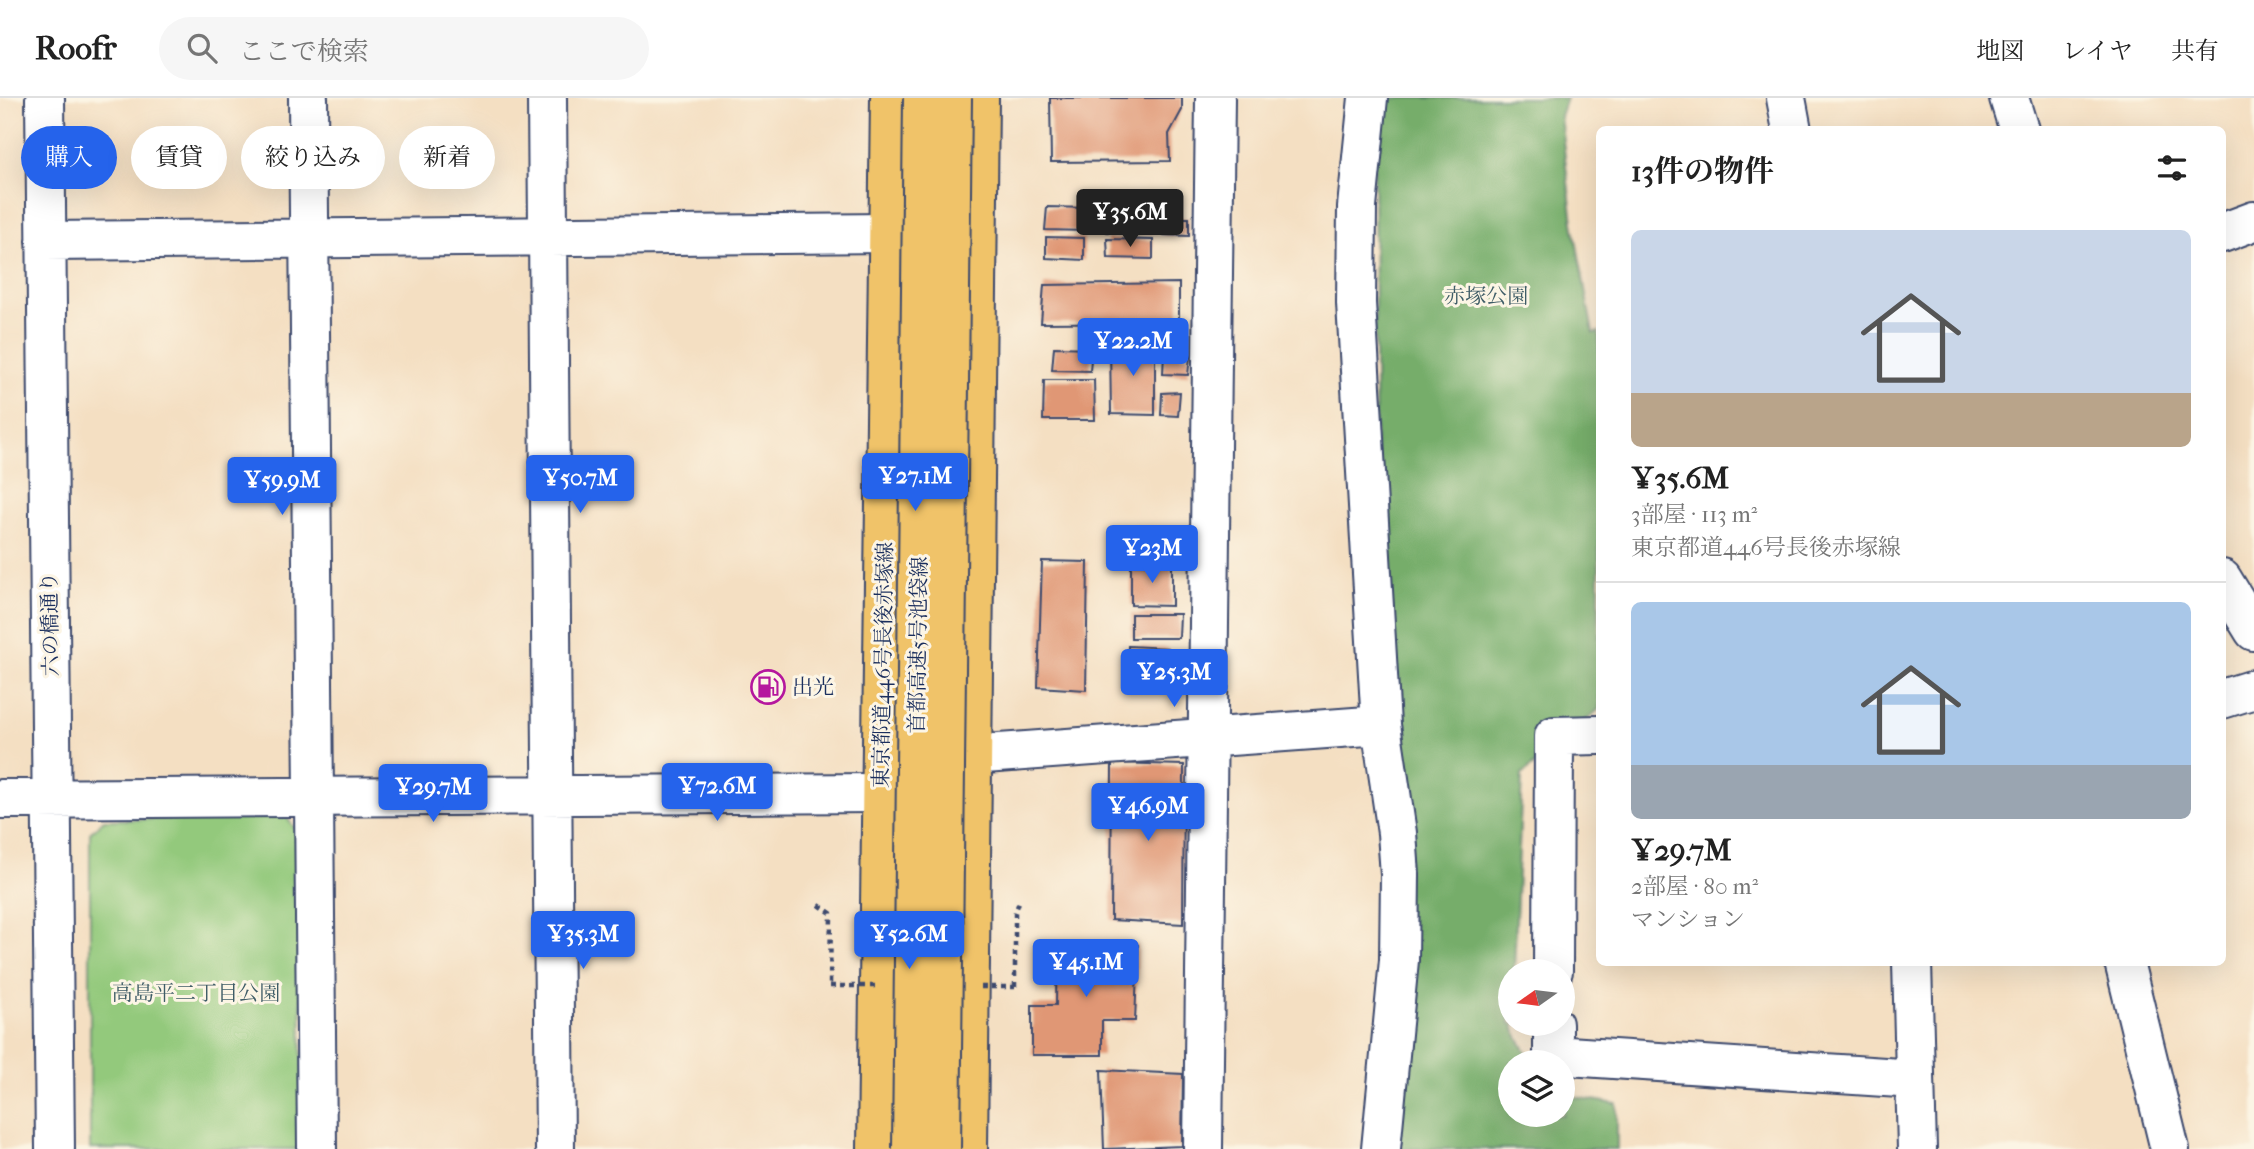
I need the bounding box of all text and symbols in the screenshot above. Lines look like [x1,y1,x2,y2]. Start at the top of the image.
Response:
search box [159,17,649,80]
text: Roofr [35,29,117,68]
icon: search [183,29,221,67]
text: ここで検索 [239,36,369,67]
text: 地図 [1976,37,2024,65]
text: レイヤ [2062,37,2133,65]
text: 共有 [2171,37,2219,65]
chip: 購入 [21,126,117,189]
chip: 賃貸 [131,126,227,189]
chip: 絞り込み [241,126,385,189]
chip: 新着 [399,126,495,189]
icon: filters [2153,149,2191,187]
text: 13件の物件 [1631,154,1774,189]
pin: ¥35.6M [1073,190,1187,249]
text: ¥35.6M [1092,198,1168,225]
icon: home [1848,275,1974,401]
park label: 赤塚公園 [1444,284,1528,308]
pin: ¥22.2M [1076,318,1190,378]
text: ¥22.2M [1094,327,1172,354]
pin: ¥27.1M [858,454,972,513]
pin: ¥50.7M [523,456,637,515]
pin: ¥59.9M [225,458,339,517]
text: ¥35.6M [1631,461,1729,496]
text: ¥27.1M [878,462,952,489]
text: ¥50.7M [542,464,618,491]
text: ¥59.9M [243,466,321,493]
text: 3部屋 · 113 m² [1631,501,1757,528]
pin: ¥23M [1111,526,1193,585]
text: ¥23M [1122,534,1182,561]
text: 東京都道446号長後赤塚線 [1631,534,1901,561]
street label: 東京都道446号長後赤塚線 [869,542,897,788]
street label: 首都高速5号池袋線 [904,556,932,734]
street label: 六の橋通り [37,571,63,677]
icon: home [1848,647,1974,773]
pin: ¥25.3M [1117,650,1231,709]
text: ¥25.3M [1137,658,1211,685]
fuel station icon: 出光 [749,668,787,706]
place label: 出光 [792,675,834,699]
pin: ¥29.7M [376,764,490,824]
pin: ¥72.6M [660,764,774,823]
text: ¥72.6M [678,772,756,799]
text: ¥29.7M [394,773,472,800]
pin: ¥46.9M [1091,784,1205,843]
text: ¥46.9M [1107,792,1189,819]
text: ¥29.7M [1631,833,1732,868]
text: 2部屋 · 80 m² [1631,873,1758,900]
text: マンション [1631,906,1745,933]
pin: ¥35.3M [526,912,640,971]
pin: ¥52.6M [852,912,966,971]
text: ¥35.3M [547,920,619,947]
text: ¥52.6M [870,920,948,947]
pin: ¥45.1M [1029,940,1143,999]
text: ¥45.1M [1049,948,1123,975]
north arrow [1498,959,1575,1036]
map controls [1498,959,1575,1127]
park label: 高島平二丁目公園 [112,981,280,1005]
button: layers [1498,1050,1575,1127]

